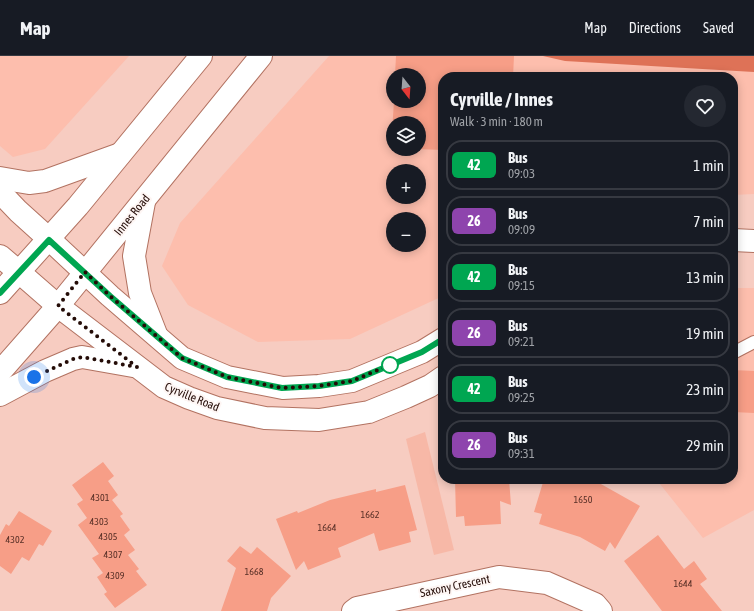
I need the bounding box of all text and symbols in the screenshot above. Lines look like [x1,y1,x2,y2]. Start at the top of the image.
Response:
text: Map [20,17,51,39]
text: Map [584,20,607,36]
text: Directions [629,20,681,36]
text: Saved [703,20,734,36]
north arrow [386,68,426,108]
map controls [386,68,426,252]
button: heart [684,85,726,127]
text: Cyrville / Innes [450,88,553,110]
text: Walk · 3 min · 180 m [450,114,543,129]
button: layers [386,116,426,156]
text: Bus [508,149,528,166]
text: 42 [467,157,481,173]
text: 1 min [693,157,724,174]
button: + [386,164,426,204]
text: 09:03 [508,166,535,181]
street label: Innes Road [111,192,153,238]
text: Bus [508,205,528,222]
button: − [386,212,426,252]
text: 26 [467,213,481,229]
text: 7 min [693,213,724,230]
text: 09:09 [508,222,535,237]
text: Bus [508,261,528,278]
text: 42 [467,269,481,285]
text: 13 min [686,269,724,286]
text: 09:15 [508,278,535,293]
text: Bus [508,317,528,334]
text: 26 [467,325,481,341]
text: 19 min [686,325,724,342]
text: 09:21 [508,334,535,349]
unlabelled marker [381,356,399,374]
your location [24,367,44,387]
text: Bus [508,373,528,390]
street label: Cyrville Road [163,380,221,414]
text: 42 [467,381,481,397]
text: 23 min [686,381,724,398]
text: 09:25 [508,390,535,405]
text: Bus [508,429,528,446]
text: 26 [467,437,481,453]
text: 29 min [686,437,724,454]
text: 09:31 [508,446,535,461]
house number: 4301 [91,492,110,503]
house number: 1650 [574,494,593,505]
house number: 1662 [361,509,380,520]
house number: 4303 [90,516,109,527]
house number: 1664 [318,522,337,533]
house number: 4305 [99,531,118,542]
house number: 4302 [6,534,25,545]
house number: 4307 [104,549,123,560]
house number: 1668 [245,566,264,577]
house number: 4309 [106,570,125,581]
street label: Saxony Crescent [419,572,492,600]
house number: 1644 [674,578,693,589]

